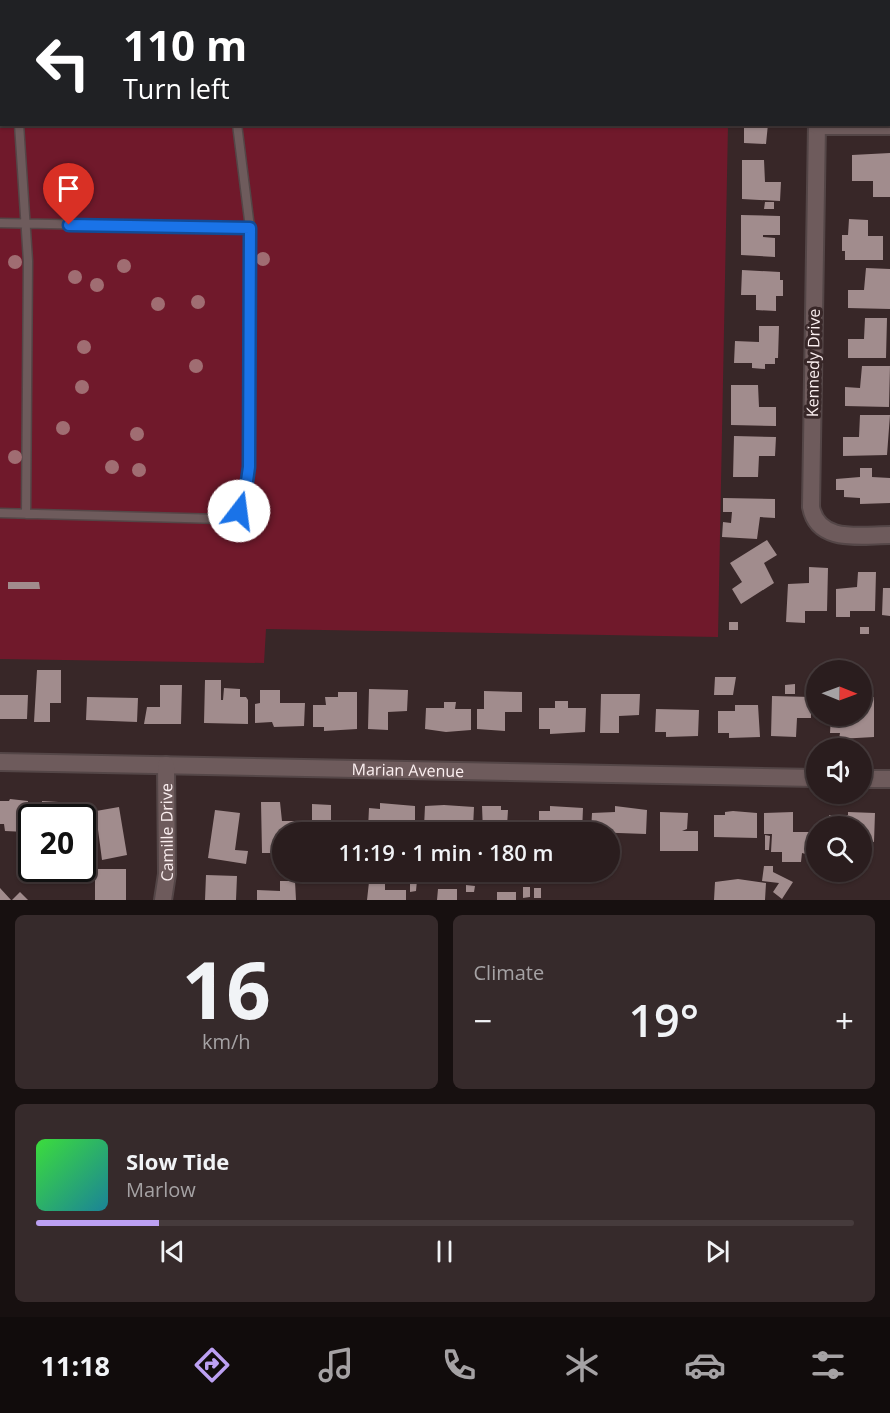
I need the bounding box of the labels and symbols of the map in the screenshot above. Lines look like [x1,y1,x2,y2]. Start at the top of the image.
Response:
pin [43,163,94,225]
street label: Kennedy Drive [801,309,825,417]
position arrow [207,479,271,543]
north arrow [806,660,872,726]
street label: Marian Avenue [351,758,464,782]
street label: Camille Drive [155,783,178,883]
speed limit sign: 20 [18,804,96,882]

